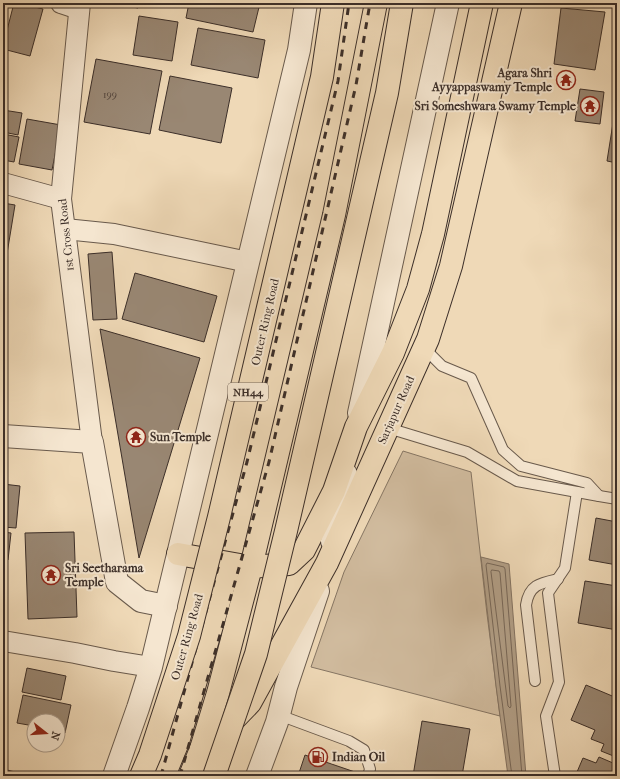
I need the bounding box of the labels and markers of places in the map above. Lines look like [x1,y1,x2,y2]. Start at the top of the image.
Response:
place label: Agara Shri Ayyappaswamy Temple [431,66,552,95]
temple icon: Agara Shri Ayyappaswamy Temple [555,69,577,91]
temple icon: Sri Someshwara Swamy Temple [579,95,601,117]
place label: Sri Someshwara Swamy Temple [415,99,576,114]
temple icon: Sun Temple [125,426,147,448]
place label: Sun Temple [150,430,211,445]
place label: Sri Seetharama Temple [64,561,144,590]
temple icon: Sri Seetharama Temple [40,564,62,586]
fuel station icon: Indian Oil [307,746,329,768]
place label: Indian Oil [332,750,386,764]

